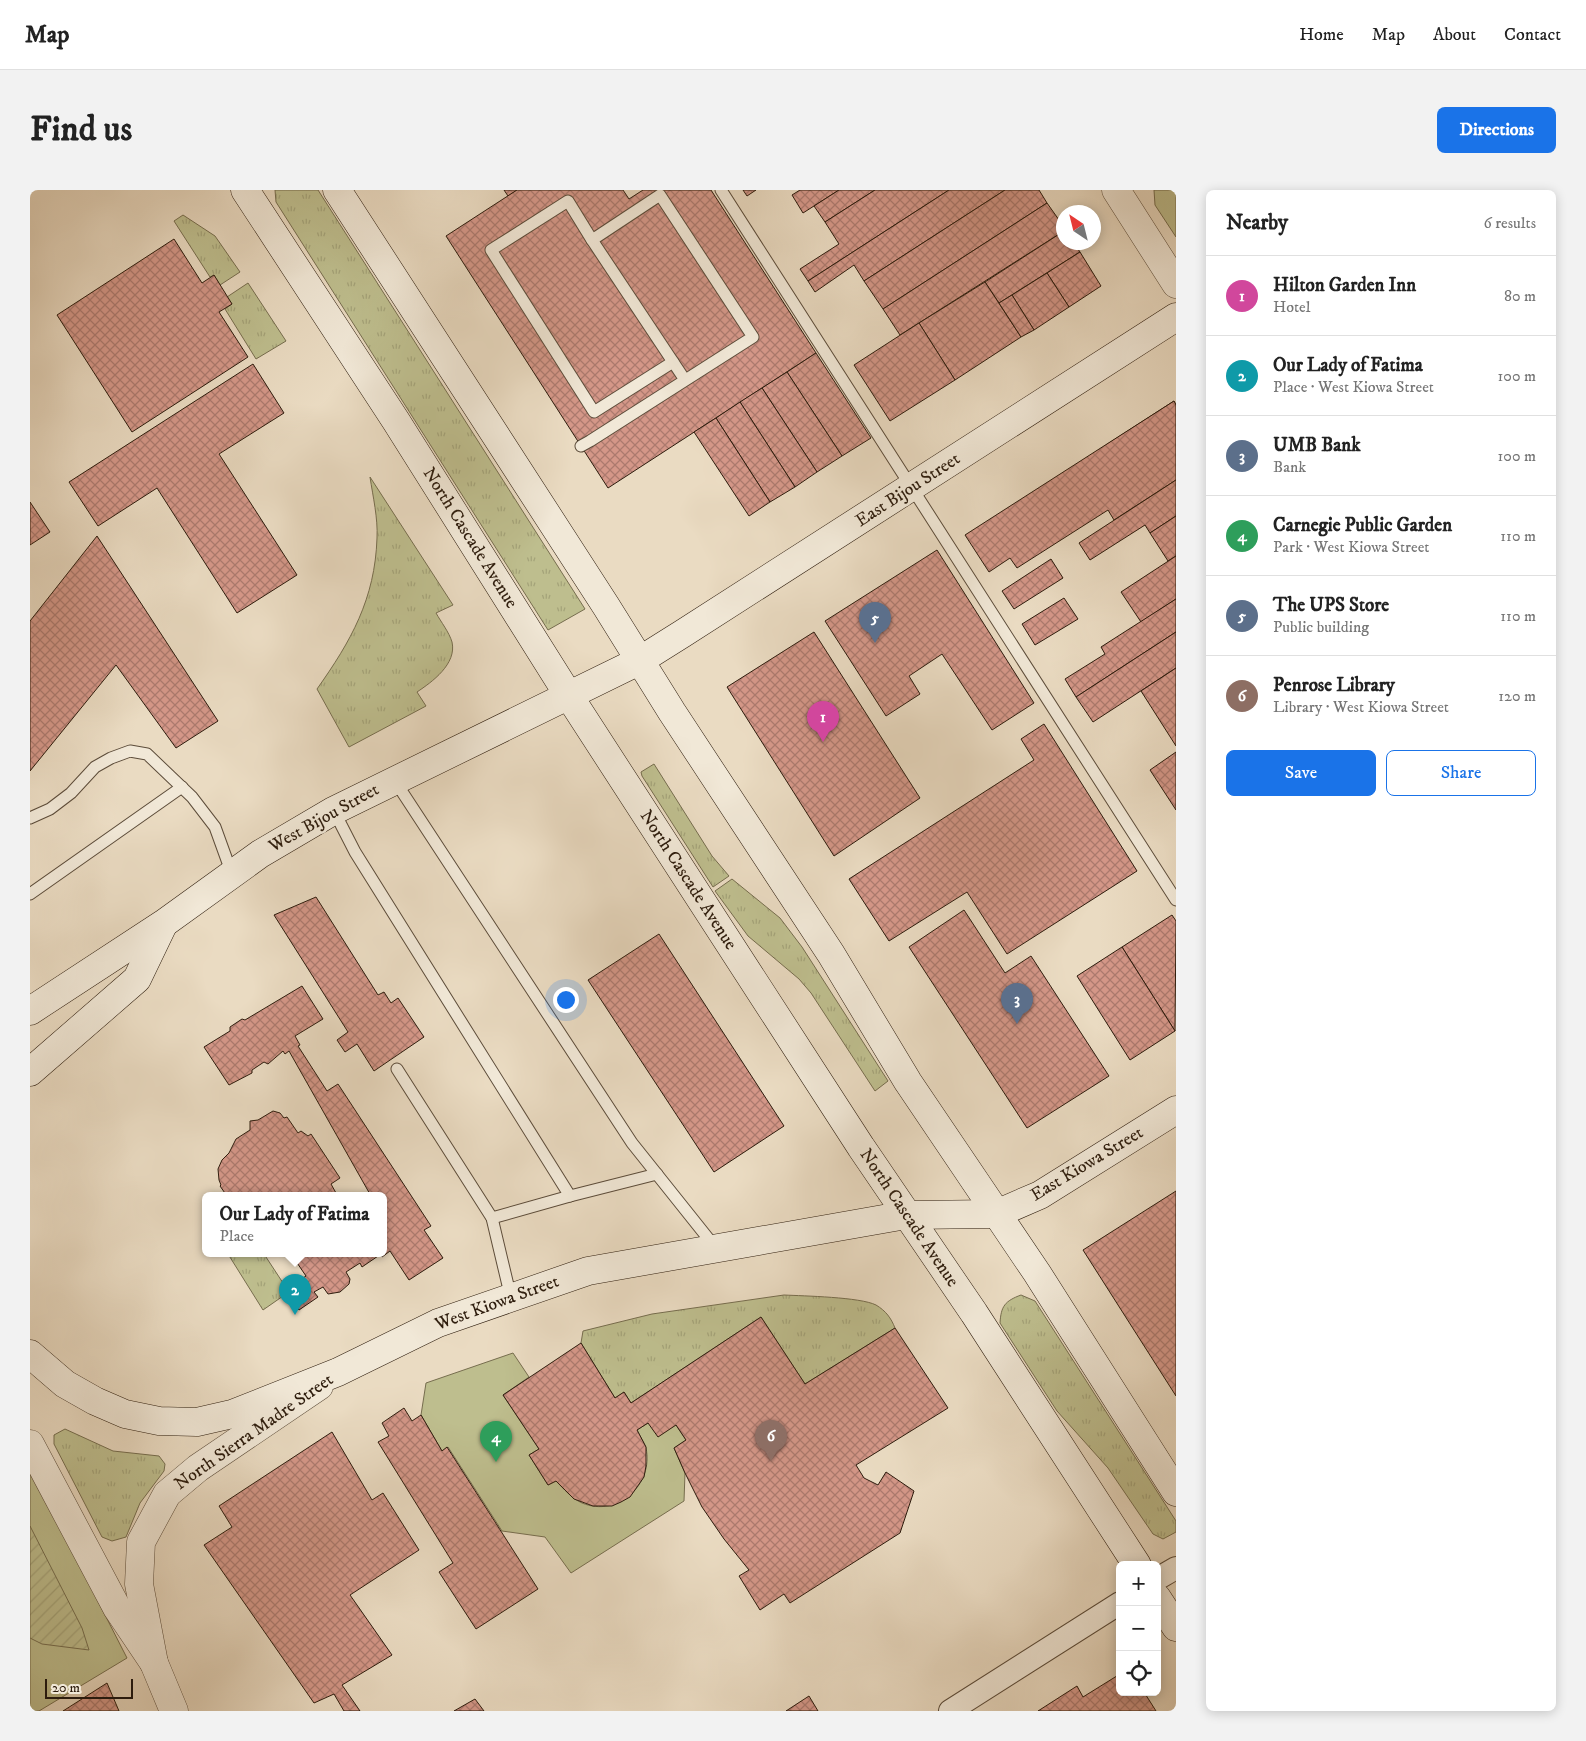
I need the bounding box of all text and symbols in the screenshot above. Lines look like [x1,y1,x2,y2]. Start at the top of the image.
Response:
text: Map [25,20,69,50]
text: Home [1299,24,1344,46]
text: Map [1372,24,1405,46]
text: About [1433,24,1476,46]
text: Contact [1504,24,1561,46]
button: Directions [1437,107,1556,153]
text: Find us [30,108,132,152]
north arrow [1056,205,1101,250]
text: Nearby [1226,210,1288,236]
text: 6 results [1483,213,1536,233]
text: Hilton Garden Inn [1273,274,1416,297]
text: 1 [1239,286,1245,306]
text: 80 m [1504,286,1536,306]
text: Hotel [1273,297,1311,317]
text: Our Lady of Fatima [1273,354,1423,377]
text: 2 [1238,366,1246,386]
text: 100 m [1498,366,1536,386]
text: Place · West Kiowa Street [1273,377,1434,397]
text: UMB Bank [1273,434,1361,457]
text: 3 [1239,446,1245,466]
text: 100 m [1498,446,1536,466]
street label: East Bijou Street [852,448,965,532]
text: Bank [1273,457,1306,477]
street label: North Cascade Avenue [418,463,522,613]
text: Carnegie Public Garden [1273,514,1452,537]
text: 4 [1237,526,1247,546]
text: 110 m [1500,526,1536,546]
text: Park · West Kiowa Street [1273,537,1429,557]
text: The UPS Store [1273,594,1389,617]
pin: 5 [859,602,891,643]
text: 5 [1238,606,1246,626]
text: 110 m [1500,606,1536,626]
text: Public building [1273,617,1369,637]
text: Penrose Library [1273,674,1395,697]
text: 6 [1238,686,1246,706]
text: 120 m [1498,686,1536,706]
text: Library · West Kiowa Street [1273,697,1449,717]
pin: 1 [807,701,839,742]
button: Save [1226,750,1376,796]
button: Share [1386,750,1536,796]
street label: West Bijou Street [264,778,383,858]
street label: North Cascade Avenue [635,806,741,954]
pin: 3 [1001,983,1033,1024]
your location [553,987,579,1013]
street label: East Kiowa Street [1027,1122,1148,1206]
street label: North Cascade Avenue [855,1145,963,1291]
popup [202,1192,387,1257]
text: Our Lady of Fatima [220,1203,369,1226]
text: Place [220,1226,254,1246]
street label: West Kiowa Street [431,1270,562,1336]
pin: 2 [279,1274,311,1315]
street label: North Sierra Madre Street [170,1369,338,1495]
pin: 6 [755,1420,787,1461]
pin: 4 [480,1421,512,1462]
map controls [1116,1561,1161,1696]
button: + [1116,1561,1161,1606]
button: − [1116,1606,1161,1651]
button: locate [1116,1651,1161,1696]
scale bar [45,1676,132,1699]
text: 20 m [52,1679,80,1697]

